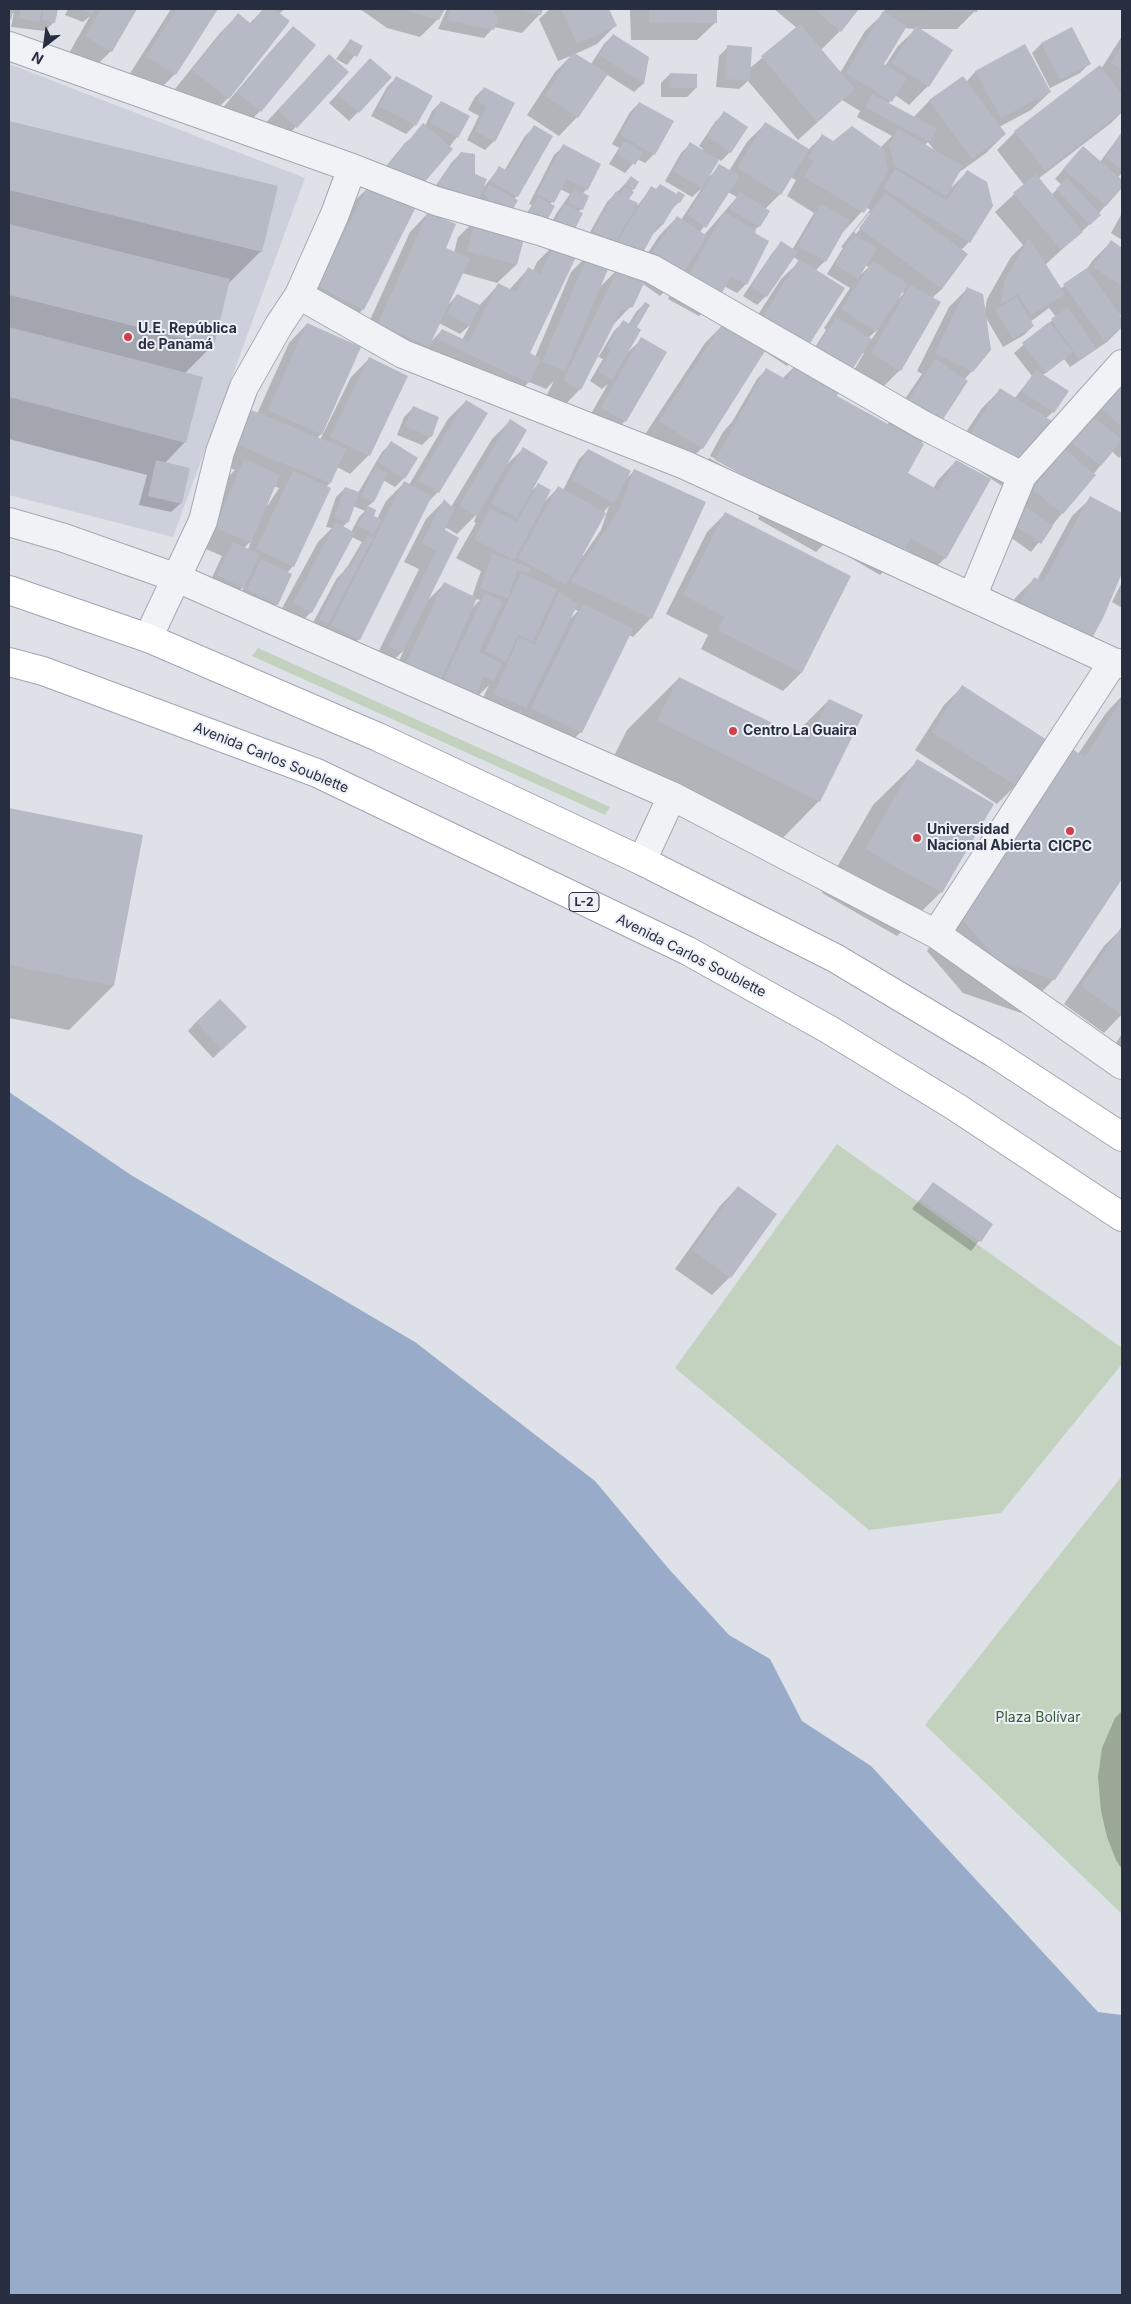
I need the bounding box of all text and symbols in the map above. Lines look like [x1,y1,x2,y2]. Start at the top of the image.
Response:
north arrow [20,20,70,70]
text: N [28,48,46,68]
place label: U.E. República de Panamá [138,321,237,354]
marker: U.E. República de Panamá [122,331,134,343]
street label: Avenida Carlos Soublette [191,719,351,797]
place label: Centro La Guaira [743,723,857,739]
marker: Centro La Guaira [727,725,739,737]
place label: Universidad Nacional Abierta [927,822,1041,854]
marker: CICPC [1064,825,1076,837]
marker: Universidad Nacional Abierta [911,832,923,844]
place label: CICPC [1048,839,1092,855]
road number: L-2 [569,892,599,912]
street label: Avenida Carlos Soublette [613,911,769,1001]
park label: Plaza Bolívar [996,1710,1080,1726]

